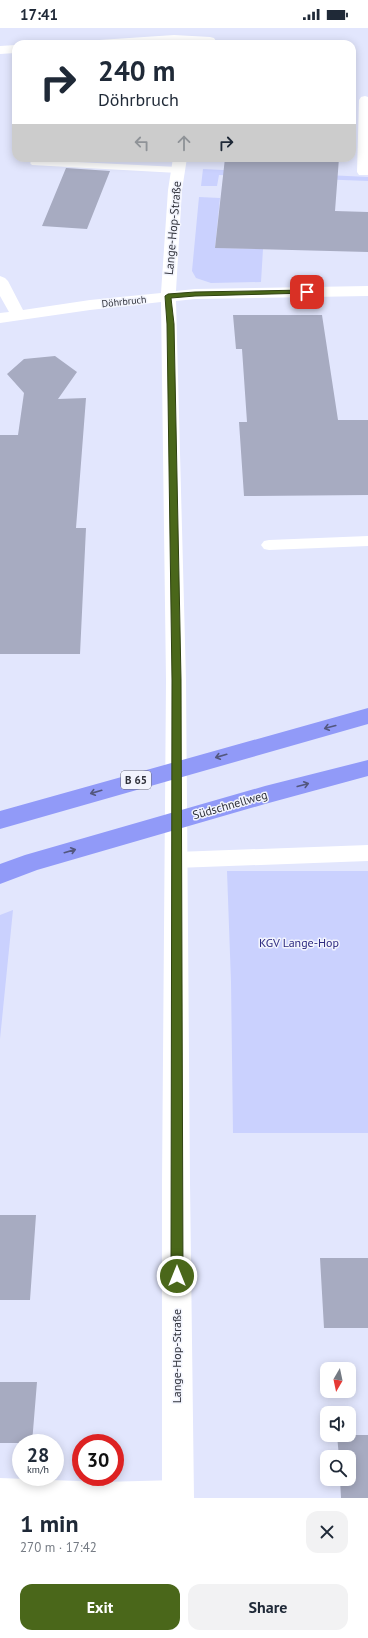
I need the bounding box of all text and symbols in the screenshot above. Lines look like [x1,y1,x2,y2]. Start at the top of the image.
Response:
text: 17:41 [20,5,58,24]
text: 240 m [98,52,175,89]
icon: right [32,56,84,108]
text: Döhrbruch [98,88,179,111]
icon: left [131,132,153,154]
icon: ahead [173,132,195,154]
icon: right [215,132,237,154]
street label: Lange-Hop-Straße [161,180,184,276]
pin [290,275,324,309]
icon: arrive [296,281,318,303]
street label: Döhrbruch [101,293,147,310]
one-way arrow [324,723,337,731]
one-way arrow [215,753,228,760]
road number: B 65 [121,771,151,789]
one-way arrow [296,781,309,788]
street label: Südschnellweg [191,787,269,822]
one-way arrow [90,788,103,796]
one-way arrow [64,847,77,854]
park label: KGV Lange-Hop [259,935,339,950]
position arrow [156,1255,198,1297]
street label: Lange-Hop-Straße [169,1309,184,1403]
north arrow [320,1362,356,1398]
map controls [320,1362,356,1486]
button: sound [320,1406,356,1442]
speed limit sign: 30 [72,1434,124,1486]
text: 28 [27,1442,49,1468]
button: search [320,1450,356,1486]
text: km/h [27,1463,49,1476]
text: 1 min [20,1508,79,1539]
button: close [306,1511,348,1553]
text: 270 m · 17:42 [20,1539,97,1556]
button: Exit [20,1584,180,1630]
button: Share [188,1584,348,1630]

